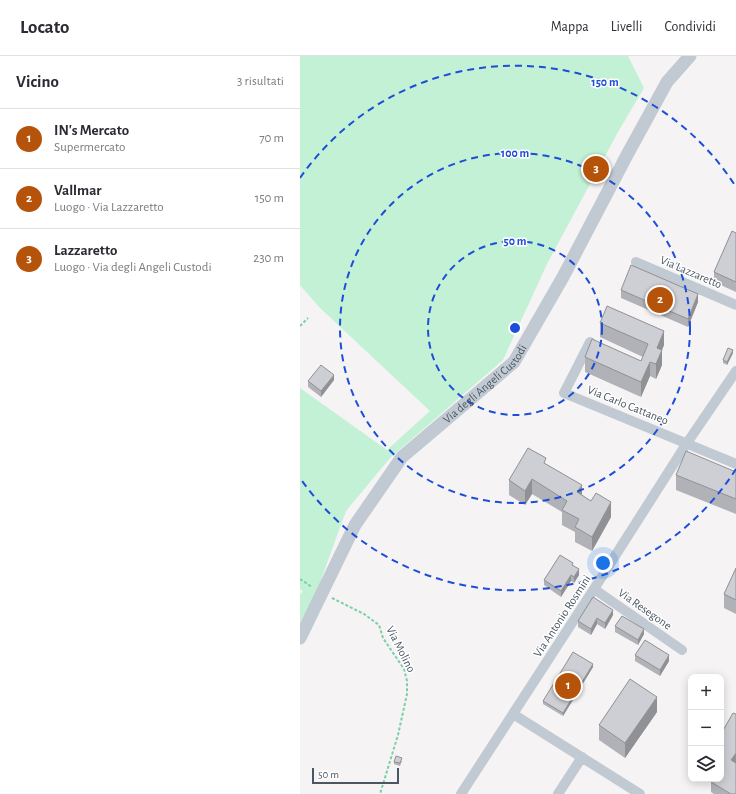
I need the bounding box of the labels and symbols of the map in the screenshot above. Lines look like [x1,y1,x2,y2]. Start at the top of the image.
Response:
text: 150 m [591,76,619,88]
text: 100 m [501,147,529,159]
pin: 3 [583,154,609,184]
text: 50 m [504,235,527,247]
street label: Via Lazzaretto [658,254,724,290]
pin: 2 [647,285,673,315]
centre of rings [508,321,522,335]
street label: Via degli Angeli Custodi [440,343,529,426]
street label: Via Carlo Cattaneo [586,383,670,427]
your location [593,553,613,573]
street label: Via Antonio Rosmini [531,573,593,659]
street label: Via Resegone [616,586,674,632]
street label: Via Molino [384,624,418,674]
pin: 1 [555,671,581,701]
scale bar [312,766,399,785]

